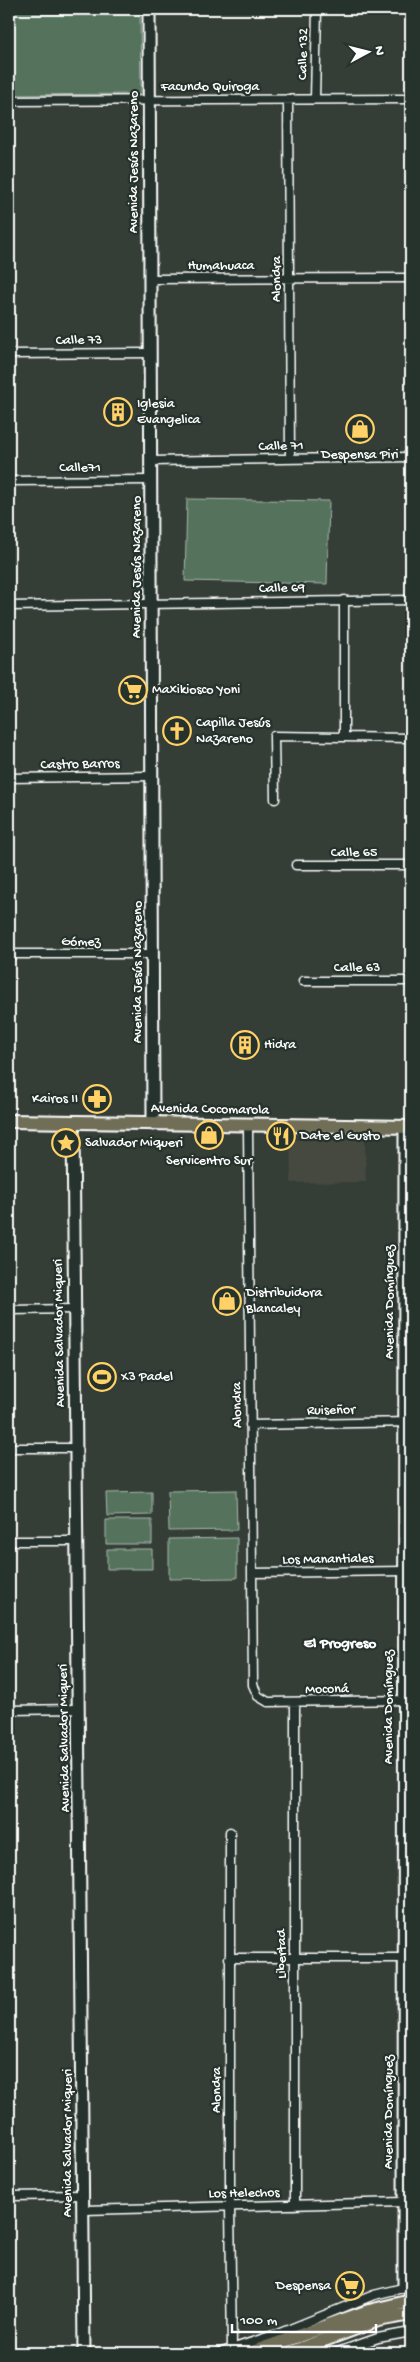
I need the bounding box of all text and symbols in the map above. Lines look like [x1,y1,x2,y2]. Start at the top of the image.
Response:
street label: Calle 132 [295,28,313,80]
north arrow [342,28,392,78]
text: N [369,45,387,56]
street label: Facundo Quiroga [160,79,261,96]
street label: Avenida Jesús Nazareno [126,91,143,233]
street label: Alondra [269,255,286,302]
street label: Humahuaca [188,258,256,275]
street label: Calle 73 [56,332,102,350]
place label: Iglesia Evangelica [137,396,201,429]
building icon: Iglesia Evangelica [103,397,133,427]
shop icon: Despensa Piri [345,414,375,444]
street label: Calle 71 [258,438,304,456]
place label: Despensa Piri [320,447,399,464]
street label: Calle71 [59,460,101,477]
street label: Avenida Jesús Nazareno [129,496,146,638]
street label: Calle 69 [259,580,305,598]
supermarket icon: Maxikiosco Yoni [118,675,148,705]
place label: Maxikiosco Yoni [152,682,240,699]
place label: Capilla Jesús Nazareno [196,715,271,748]
church icon: Capilla Jesús Nazareno [162,716,192,746]
street label: Castro Barros [40,756,121,774]
street label: Calle 65 [331,845,377,862]
street label: Avenida Jesús Nazareno [130,901,147,1043]
street label: Gómez [61,934,102,951]
street label: Calle 63 [334,960,380,977]
building icon: Hidra [230,1030,260,1060]
place label: Hidra [264,1037,297,1054]
pharmacy icon: Kairos II [82,1084,112,1114]
place label: Kairos II [32,1091,78,1108]
street label: Avenida Cocomarola [151,1100,271,1120]
shop icon: Servicentro Sur [194,1120,224,1150]
restaurant icon: Date el Gusto [266,1121,296,1151]
place icon: Salvador Miqueri [51,1128,81,1158]
place label: Date el Gusto [299,1128,380,1145]
place label: Salvador Miqueri [85,1135,183,1152]
place label: Servicentro Sur [166,1153,253,1170]
street label: Avenida Domínguez [382,1244,399,1359]
street label: Avenida Salvador Miqueri [50,1259,70,1407]
place label: Distribuidora Blancaley [245,1285,323,1318]
shop icon: Distribuidora Blancaley [212,1286,242,1316]
sports icon: X3 Padel [87,1362,117,1392]
place label: X3 Padel [120,1369,173,1386]
street label: Alondra [229,1381,247,1428]
street label: Ruiseñor [307,1402,356,1420]
street label: Los Manantiales [282,1551,375,1569]
district label: El Progreso [304,1635,376,1653]
street label: Avenida Domínguez [381,1649,398,1764]
street label: Avenida Salvador Miqueri [55,1664,75,1812]
street label: Moconá [305,1681,350,1699]
street label: Libertad [274,1927,291,1979]
street label: Avenida Domínguez [381,2054,398,2169]
street label: Alondra [209,2066,226,2113]
street label: Avenida Salvador Miqueri [60,2069,77,2217]
street label: Los Helechos [208,2185,281,2203]
supermarket icon: Despensa [335,2271,365,2301]
place label: Despensa [275,2278,332,2295]
scale bar [232,2302,376,2334]
text: 100 m [239,2312,278,2330]

